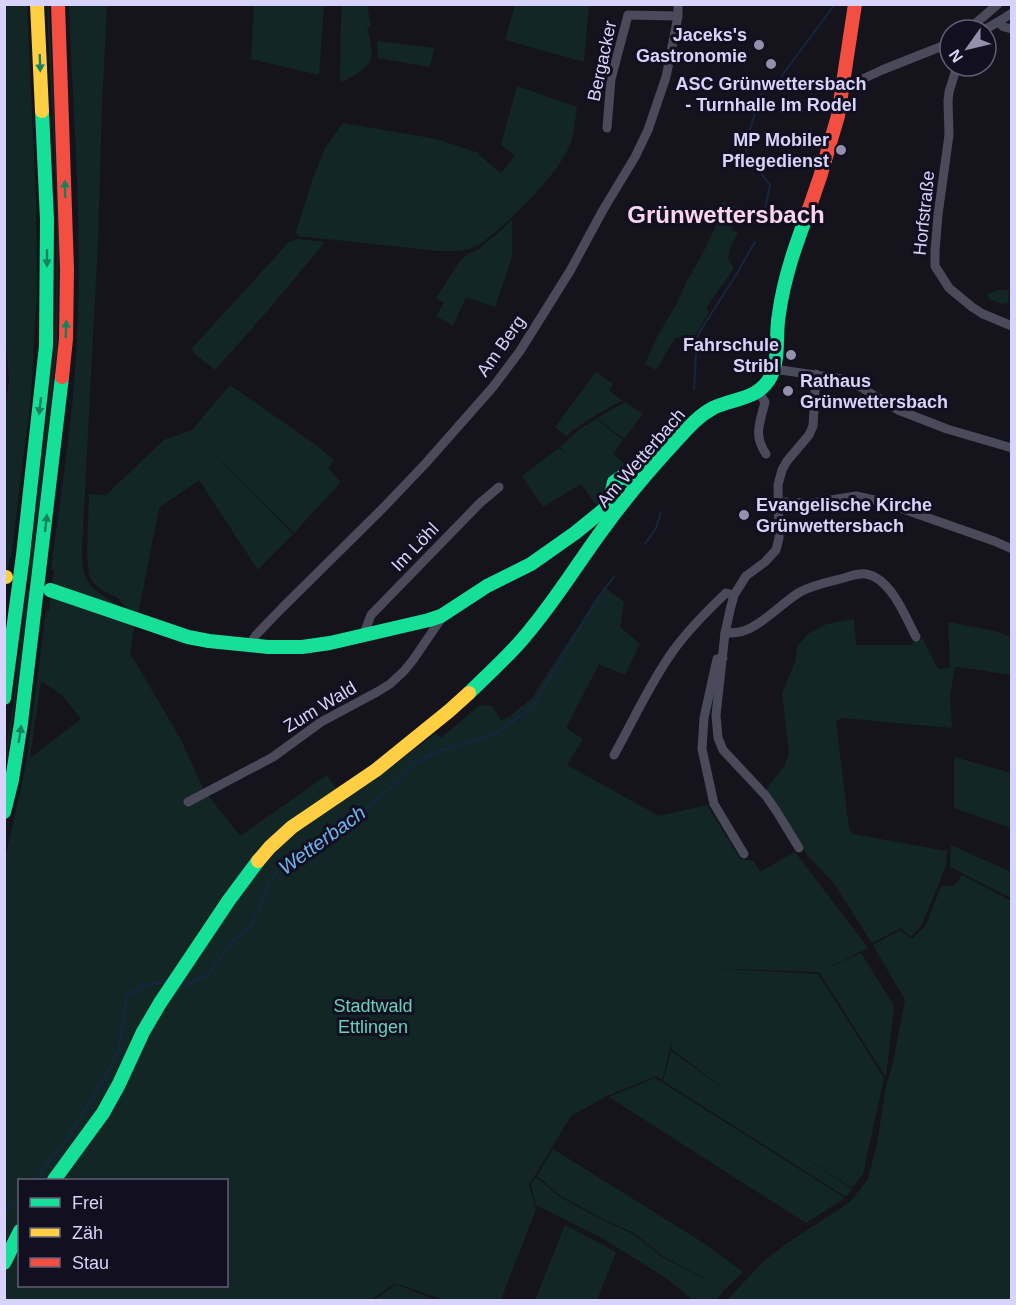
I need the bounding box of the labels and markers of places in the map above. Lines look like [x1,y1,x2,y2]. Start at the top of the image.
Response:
place label: Jaceks's Gastronomie [636,25,747,66]
marker: Jaceks's Gastronomie [752,38,766,52]
marker: ASC Grünwettersbach - Turnhalle Im Rodel [764,57,778,71]
place label: ASC Grünwettersbach - Turnhalle Im Rodel [675,74,867,115]
place label: MP Mobiler Pflegedienst [722,130,829,171]
marker: MP Mobiler Pflegedienst [834,143,848,157]
place label: Fahrschule Stribl [683,335,779,376]
marker: Fahrschule Stribl [784,348,798,362]
place label: Rathaus Grünwettersbach [800,371,948,412]
marker: Rathaus Grünwettersbach [781,384,795,398]
place label: Evangelische Kirche Grünwettersbach [756,495,932,536]
marker: Evangelische Kirche Grünwettersbach [737,508,751,522]

